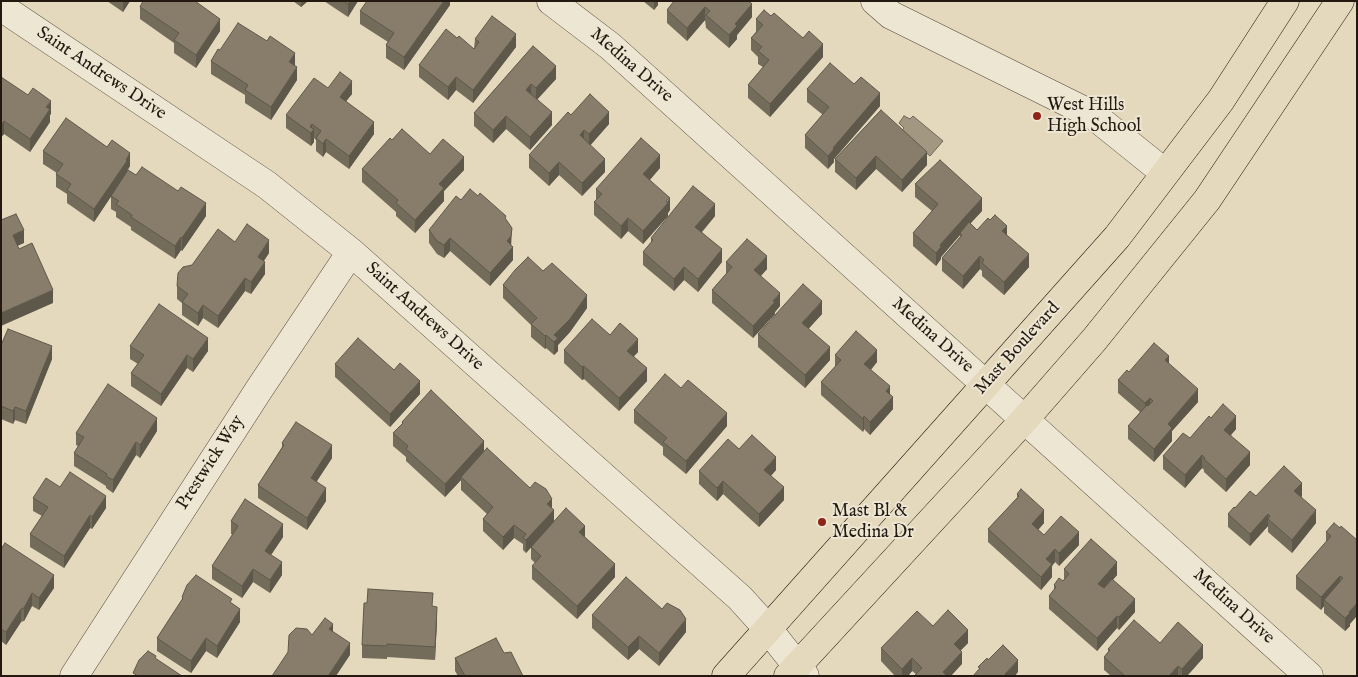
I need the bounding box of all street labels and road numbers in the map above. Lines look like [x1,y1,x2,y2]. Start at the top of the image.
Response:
street label: Saint Andrews Drive [32,23,170,125]
street label: Medina Drive [585,24,677,108]
street label: Saint Andrews Drive [360,258,488,376]
street label: Medina Drive [887,294,977,378]
street label: Mast Boulevard [971,298,1065,400]
street label: Prestwick Way [172,412,250,514]
street label: Medina Drive [1188,565,1278,649]

